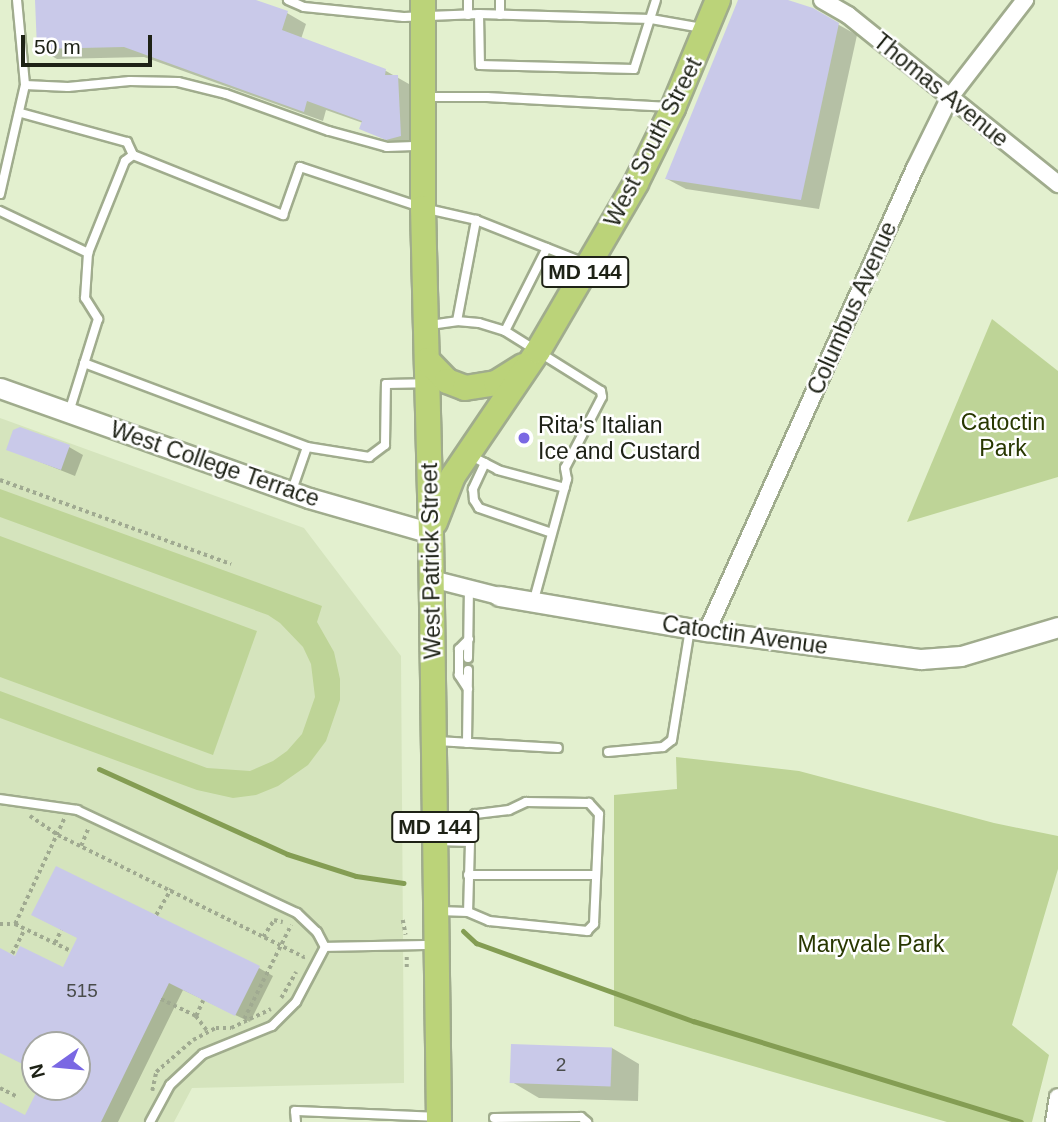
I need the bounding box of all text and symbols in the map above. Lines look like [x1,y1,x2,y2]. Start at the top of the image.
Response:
scale bar [24,21,156,65]
street label: Thomas Avenue [867,27,1015,153]
text: 50 m [34,35,81,58]
street label: West South Street [598,53,708,231]
street label: Columbus Avenue [801,217,903,399]
road number: MD 144 [540,254,630,290]
park label: Catoctin Park [961,408,1045,462]
place label: Rita's Italian Ice and Custard [538,411,700,465]
street label: West College Terrace [107,415,323,513]
marker: Rita's Italian Ice and Custard [516,430,532,446]
street label: West Patrick Street [415,463,447,659]
street label: Catoctin Avenue [660,610,830,660]
road number: MD 144 [390,810,480,844]
park label: Maryvale Park [798,930,944,958]
house number: 515 [66,980,98,1002]
north arrow [21,1031,91,1101]
house number: 2 [556,1054,566,1076]
text: N [25,1062,49,1080]

